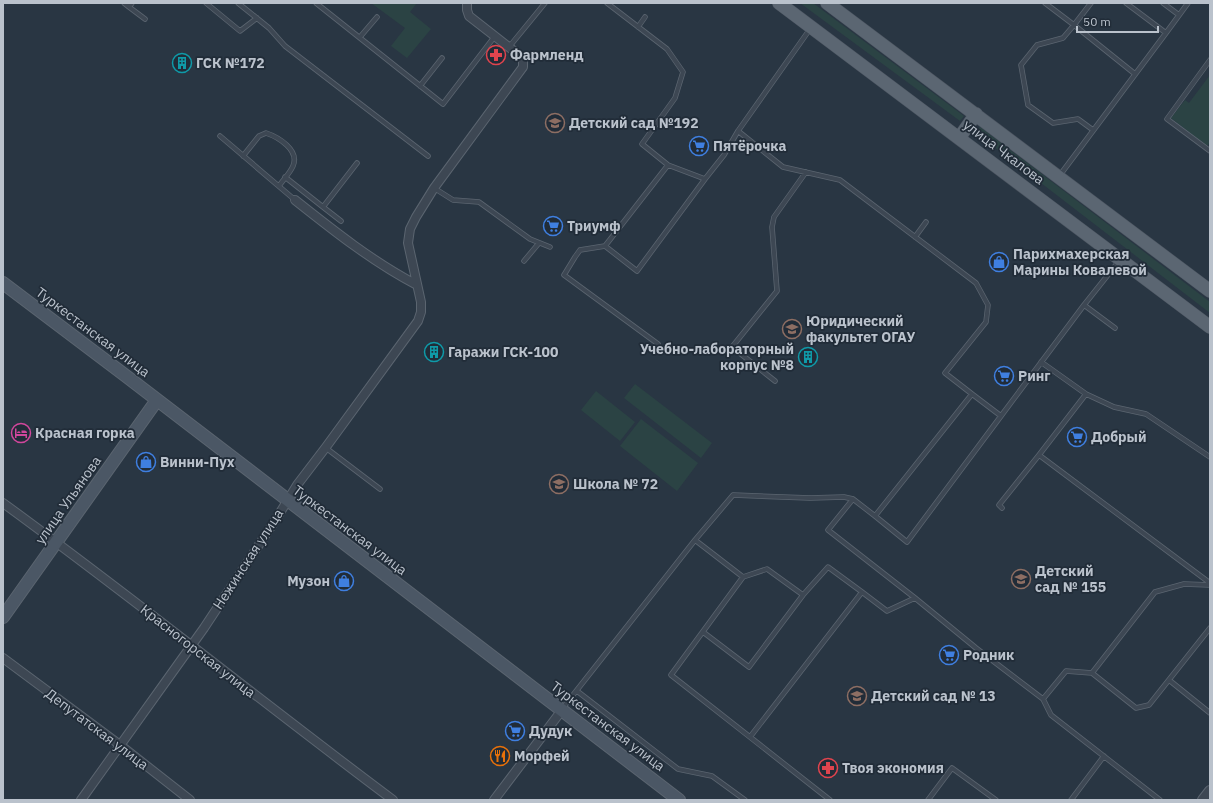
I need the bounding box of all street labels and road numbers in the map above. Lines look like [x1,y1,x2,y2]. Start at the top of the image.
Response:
street label: улица Чкалова [960,116,1049,189]
street label: Туркестанская улица [32,283,154,381]
street label: улица Ульянова [31,452,105,548]
street label: Туркестанская улица [289,481,411,579]
street label: Нежинская улица [209,505,287,613]
street label: Красногорская улица [137,600,260,702]
street label: Туркестанская улица [547,677,669,775]
street label: Депутатская улица [42,684,153,774]

